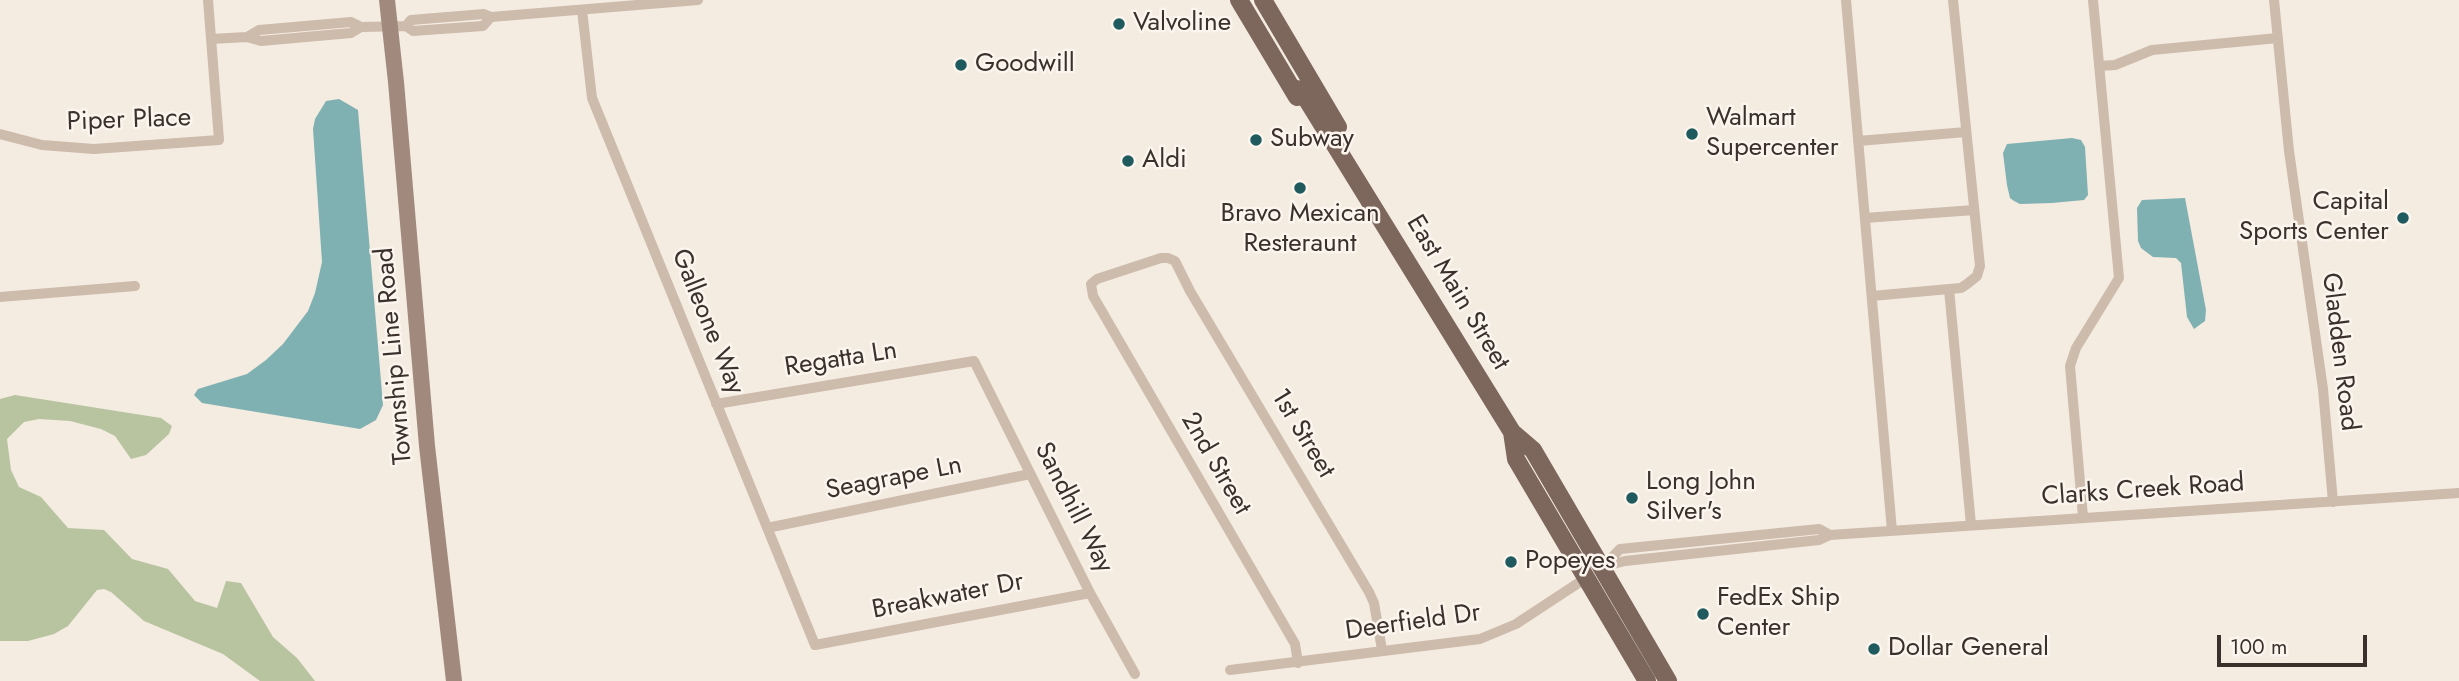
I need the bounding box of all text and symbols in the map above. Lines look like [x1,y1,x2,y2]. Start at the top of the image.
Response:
place label: Valvoline [1133,8,1231,40]
marker: Valvoline [1111,16,1127,32]
place label: Goodwill [975,49,1075,81]
marker: Goodwill [953,57,969,73]
street label: Piper Place [66,103,192,139]
place label: Walmart Supercenter [1706,103,1839,164]
place label: Subway [1270,124,1354,156]
marker: Walmart Supercenter [1684,126,1700,142]
marker: Subway [1248,132,1264,148]
place label: Aldi [1142,145,1187,177]
marker: Aldi [1120,153,1136,169]
marker: Bravo Mexican Resteraunt [1292,180,1308,196]
place label: Capital Sports Center [2239,187,2389,248]
place label: Bravo Mexican Resteraunt [1220,199,1380,260]
street label: East Main Street [1399,210,1515,376]
marker: Capital Sports Center [2395,210,2411,226]
street label: Galleone Way [664,245,750,399]
street label: Township Line Road [370,246,420,466]
street label: Gladden Road [2314,271,2364,433]
street label: Regatta Ln [783,336,899,384]
street label: 1st Street [1263,384,1341,484]
street label: 2nd Street [1173,407,1257,521]
street label: Sandhill Way [1027,438,1119,578]
street label: Seagrape Ln [823,451,965,507]
place label: Long John Silver's [1646,467,1756,528]
street label: Clarks Creek Road [2040,468,2246,514]
marker: Long John Silver's [1624,490,1640,506]
place label: Popeyes [1525,546,1615,578]
marker: Popeyes [1503,554,1519,570]
street label: Breakwater Dr [869,567,1027,627]
place label: FedEx Ship Center [1717,583,1840,644]
street label: Deerfield Dr [1343,598,1483,648]
marker: FedEx Ship Center [1695,606,1711,622]
scale bar [2221,622,2372,666]
text: 100 m [2230,632,2287,662]
place label: Dollar General [1888,633,2049,665]
marker: Dollar General [1866,641,1882,657]

